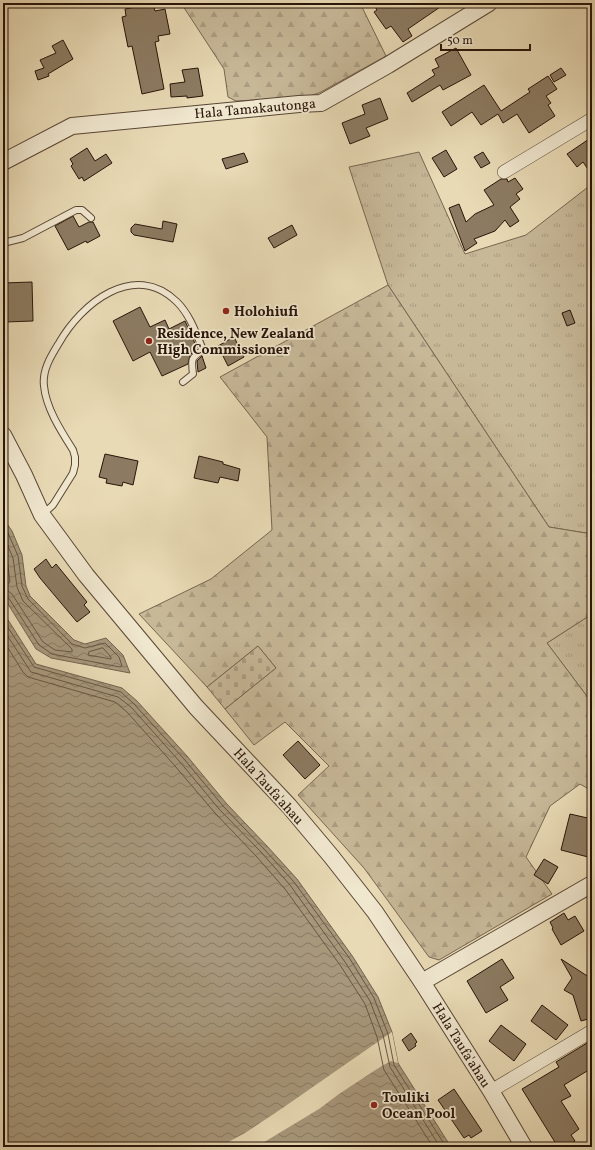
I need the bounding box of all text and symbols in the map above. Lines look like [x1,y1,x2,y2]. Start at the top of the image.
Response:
scale bar [441,26,530,52]
text: 50 m [447,33,473,49]
street label: Hala Tamakautonga [194,95,317,124]
place label: Holohiufi [234,303,298,322]
marker: Holohiufi [221,306,231,316]
place label: Residence, New Zealand High Commissioner [157,325,314,360]
marker: Residence, New Zealand High Commissioner [144,336,154,346]
street label: Hala Taufa'ahau [228,745,307,829]
street label: Hala Taufa'ahau [427,1000,495,1092]
place label: Touliki Ocean Pool [382,1089,455,1124]
marker: Touliki Ocean Pool [369,1100,379,1110]

